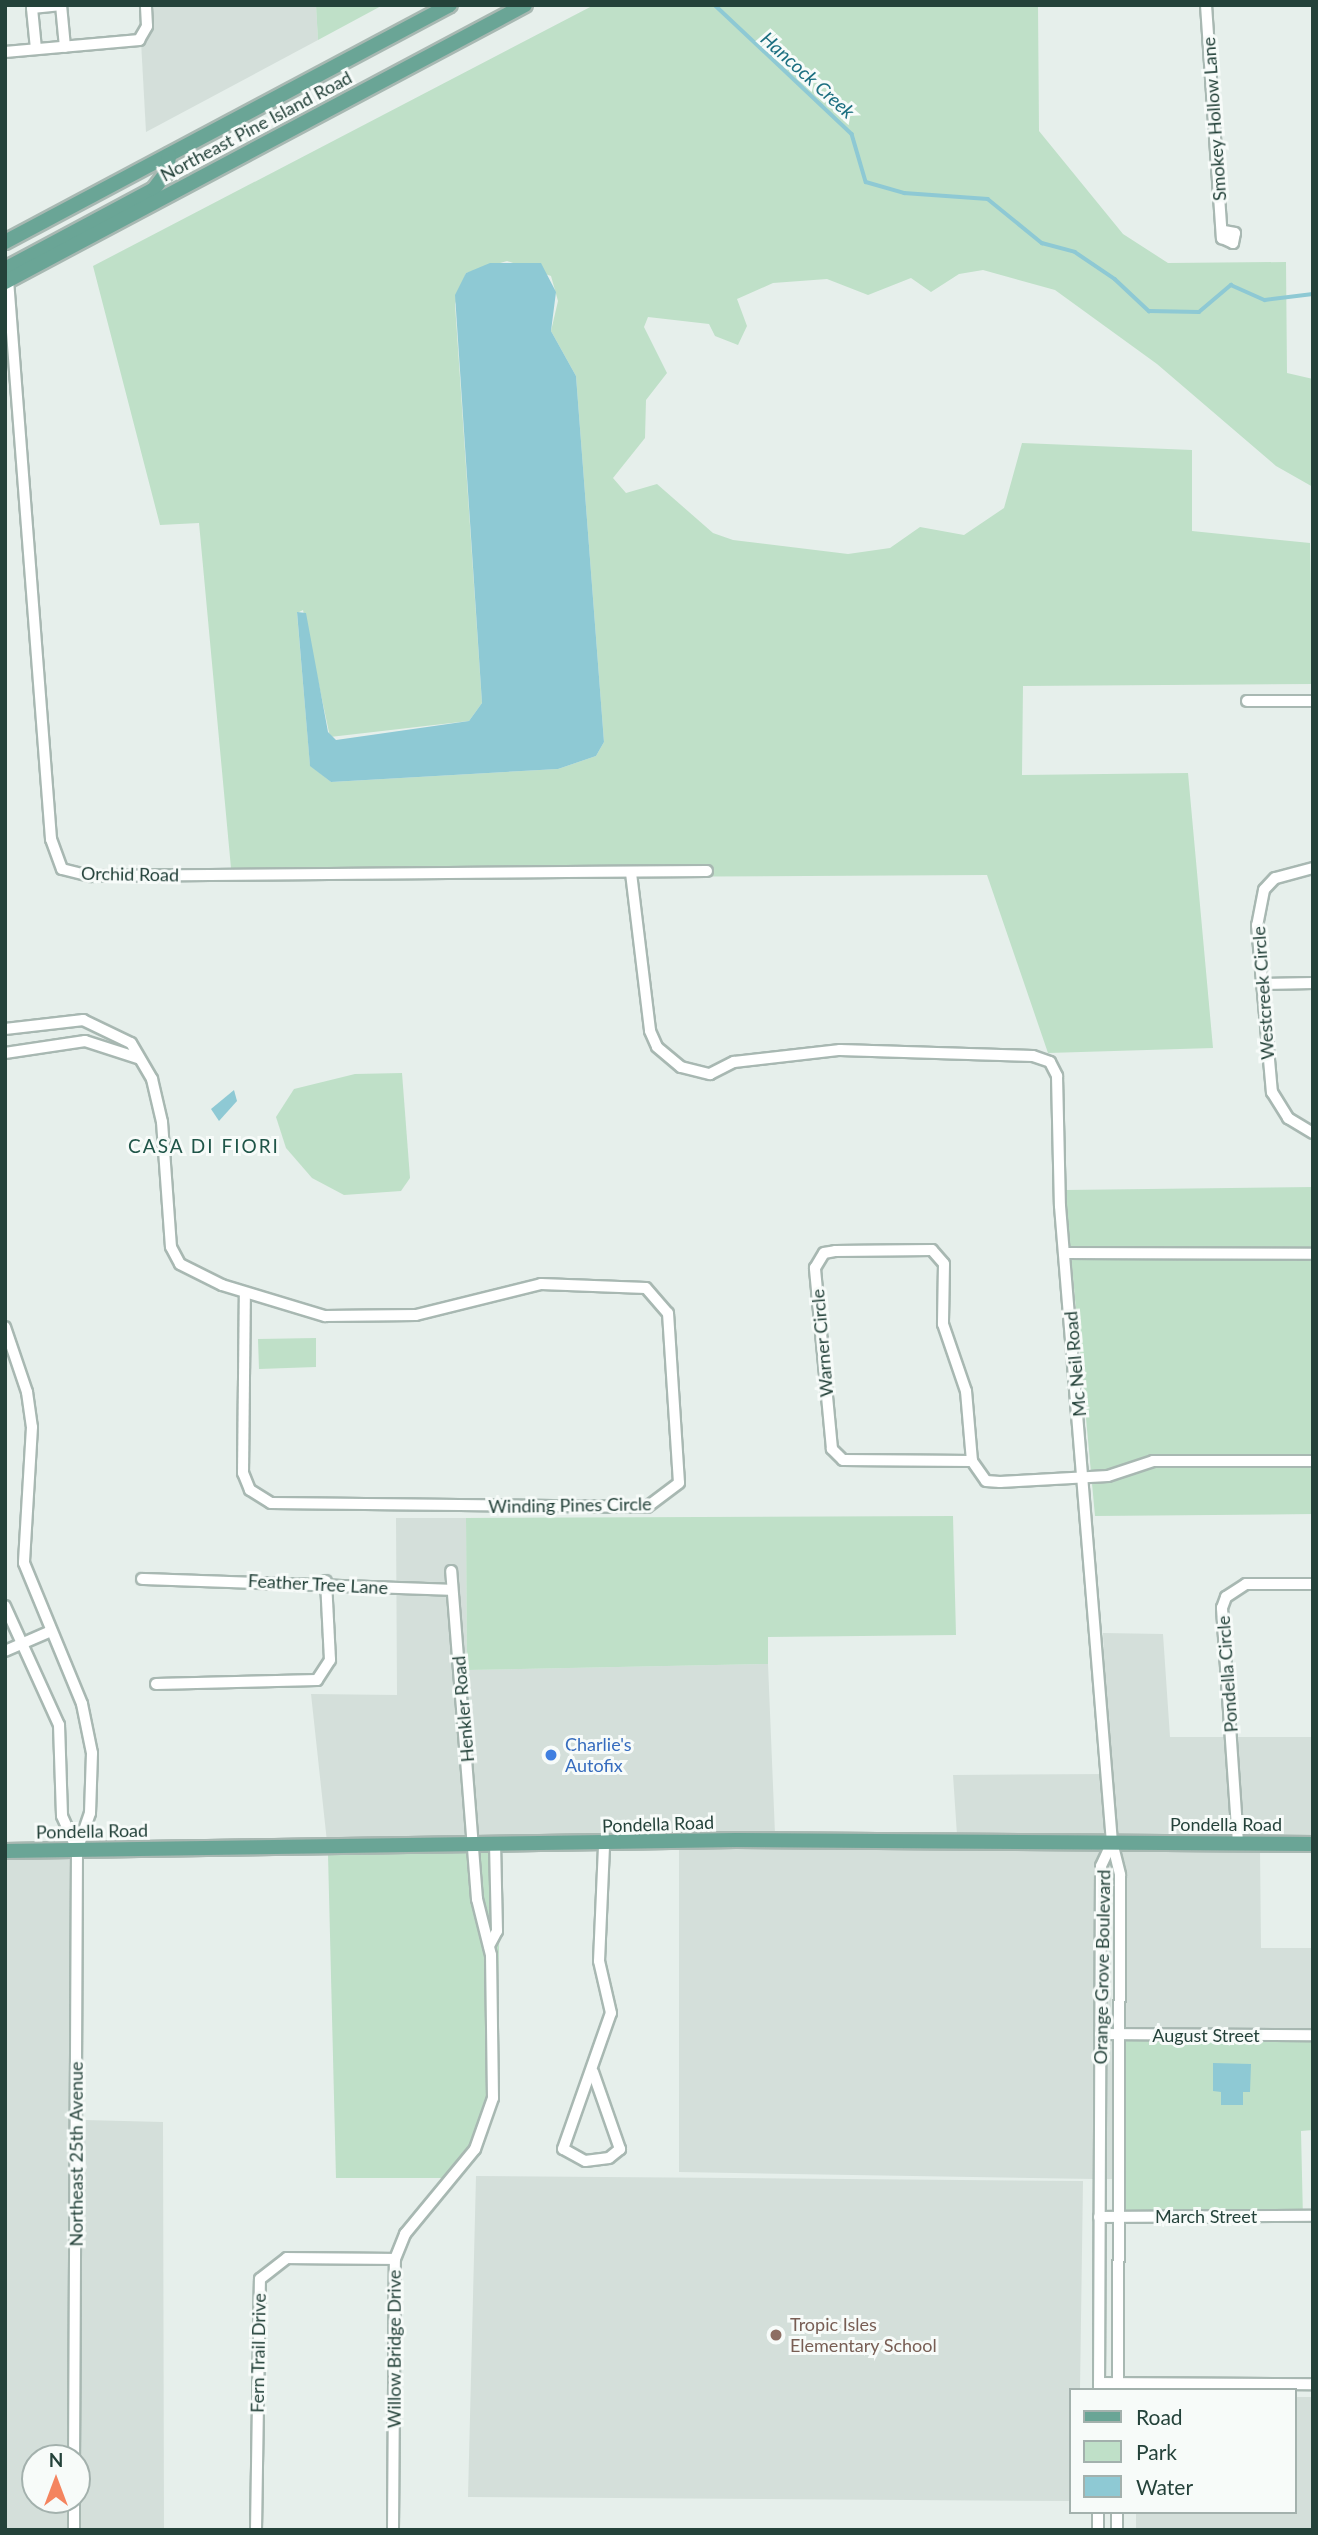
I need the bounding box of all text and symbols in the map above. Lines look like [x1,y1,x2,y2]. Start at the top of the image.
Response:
water label: Hancock Creek [756,27,860,123]
street label: Smokey Hollow Lane [1197,36,1231,202]
street label: Northeast Pine Island Road [157,66,355,186]
street label: Orchid Road [81,862,179,886]
street label: Westcreek Circle [1248,926,1278,1060]
district label: CASA DI FIORI [129,1135,279,1157]
street label: Warner Circle [807,1288,837,1398]
street label: Mc Neil Road [1060,1310,1090,1418]
street label: Winding Pines Circle [488,1493,652,1517]
street label: Feather Tree Lane [247,1570,389,1598]
street label: Pondella Circle [1212,1615,1242,1733]
street label: Henkler Road [448,1655,478,1763]
place label: Charlie's Autofix [565,1734,632,1776]
marker: Charlie's Autofix [543,1747,559,1763]
street label: Pondella Road [602,1811,714,1837]
street label: Pondella Road [1170,1813,1282,1835]
street label: Pondella Road [36,1819,148,1843]
street label: Orange Grove Boulevard [1090,1869,1114,2065]
street label: August Street [1152,2024,1260,2046]
street label: Northeast 25th Avenue [65,2061,87,2247]
street label: March Street [1155,2205,1257,2227]
street label: Willow Bridge Drive [383,2270,405,2428]
street label: Fern Trail Drive [246,2293,270,2413]
place label: Tropic Isles Elementary School [790,2314,937,2356]
marker: Tropic Isles Elementary School [768,2327,784,2343]
legend [1070,2388,1297,2514]
text: Road [1136,2404,1183,2429]
text: Park [1136,2439,1177,2464]
north arrow [21,2444,91,2514]
text: N [49,2448,63,2471]
text: Water [1136,2474,1193,2499]

